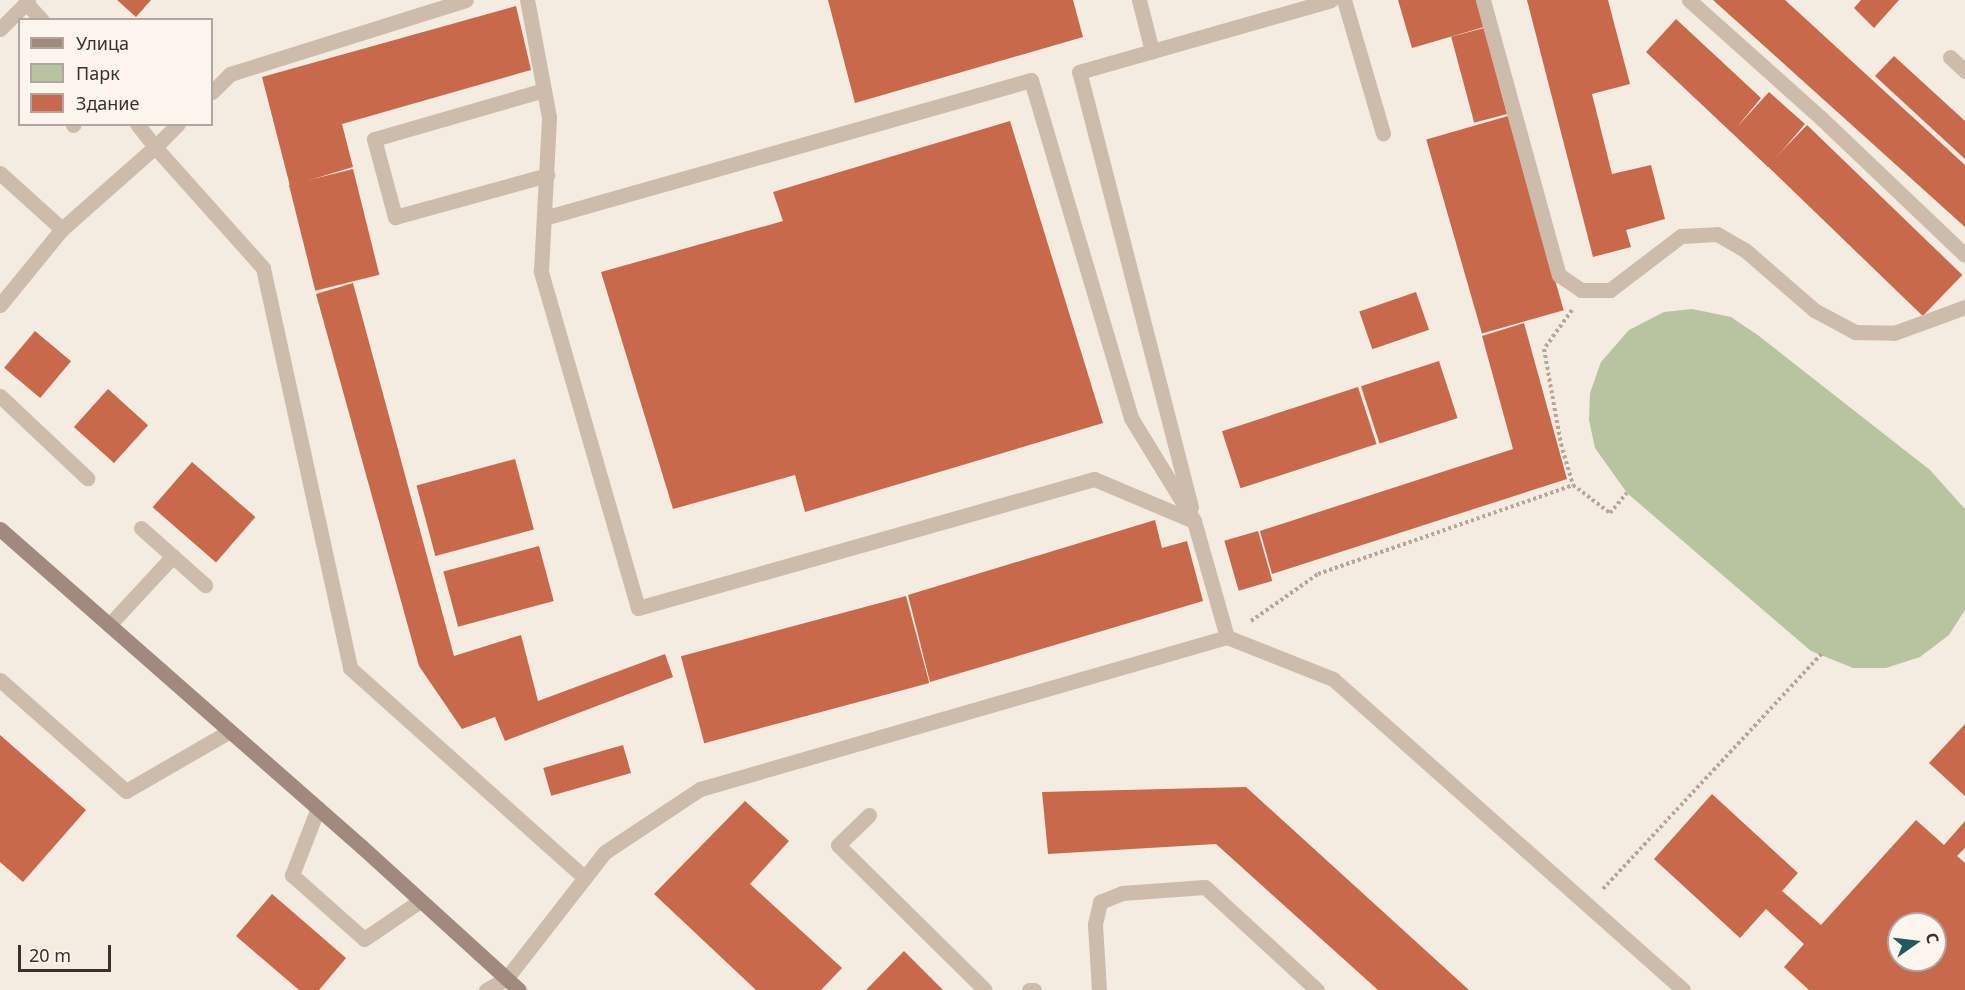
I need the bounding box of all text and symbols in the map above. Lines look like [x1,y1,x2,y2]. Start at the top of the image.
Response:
legend [18,18,213,126]
text: Улица [76,31,129,55]
text: Парк [76,61,120,85]
text: Здание [76,91,139,115]
north arrow [1887,912,1947,972]
text: С [1921,930,1944,946]
scale bar [21,933,114,971]
text: 20 m [29,943,71,967]

